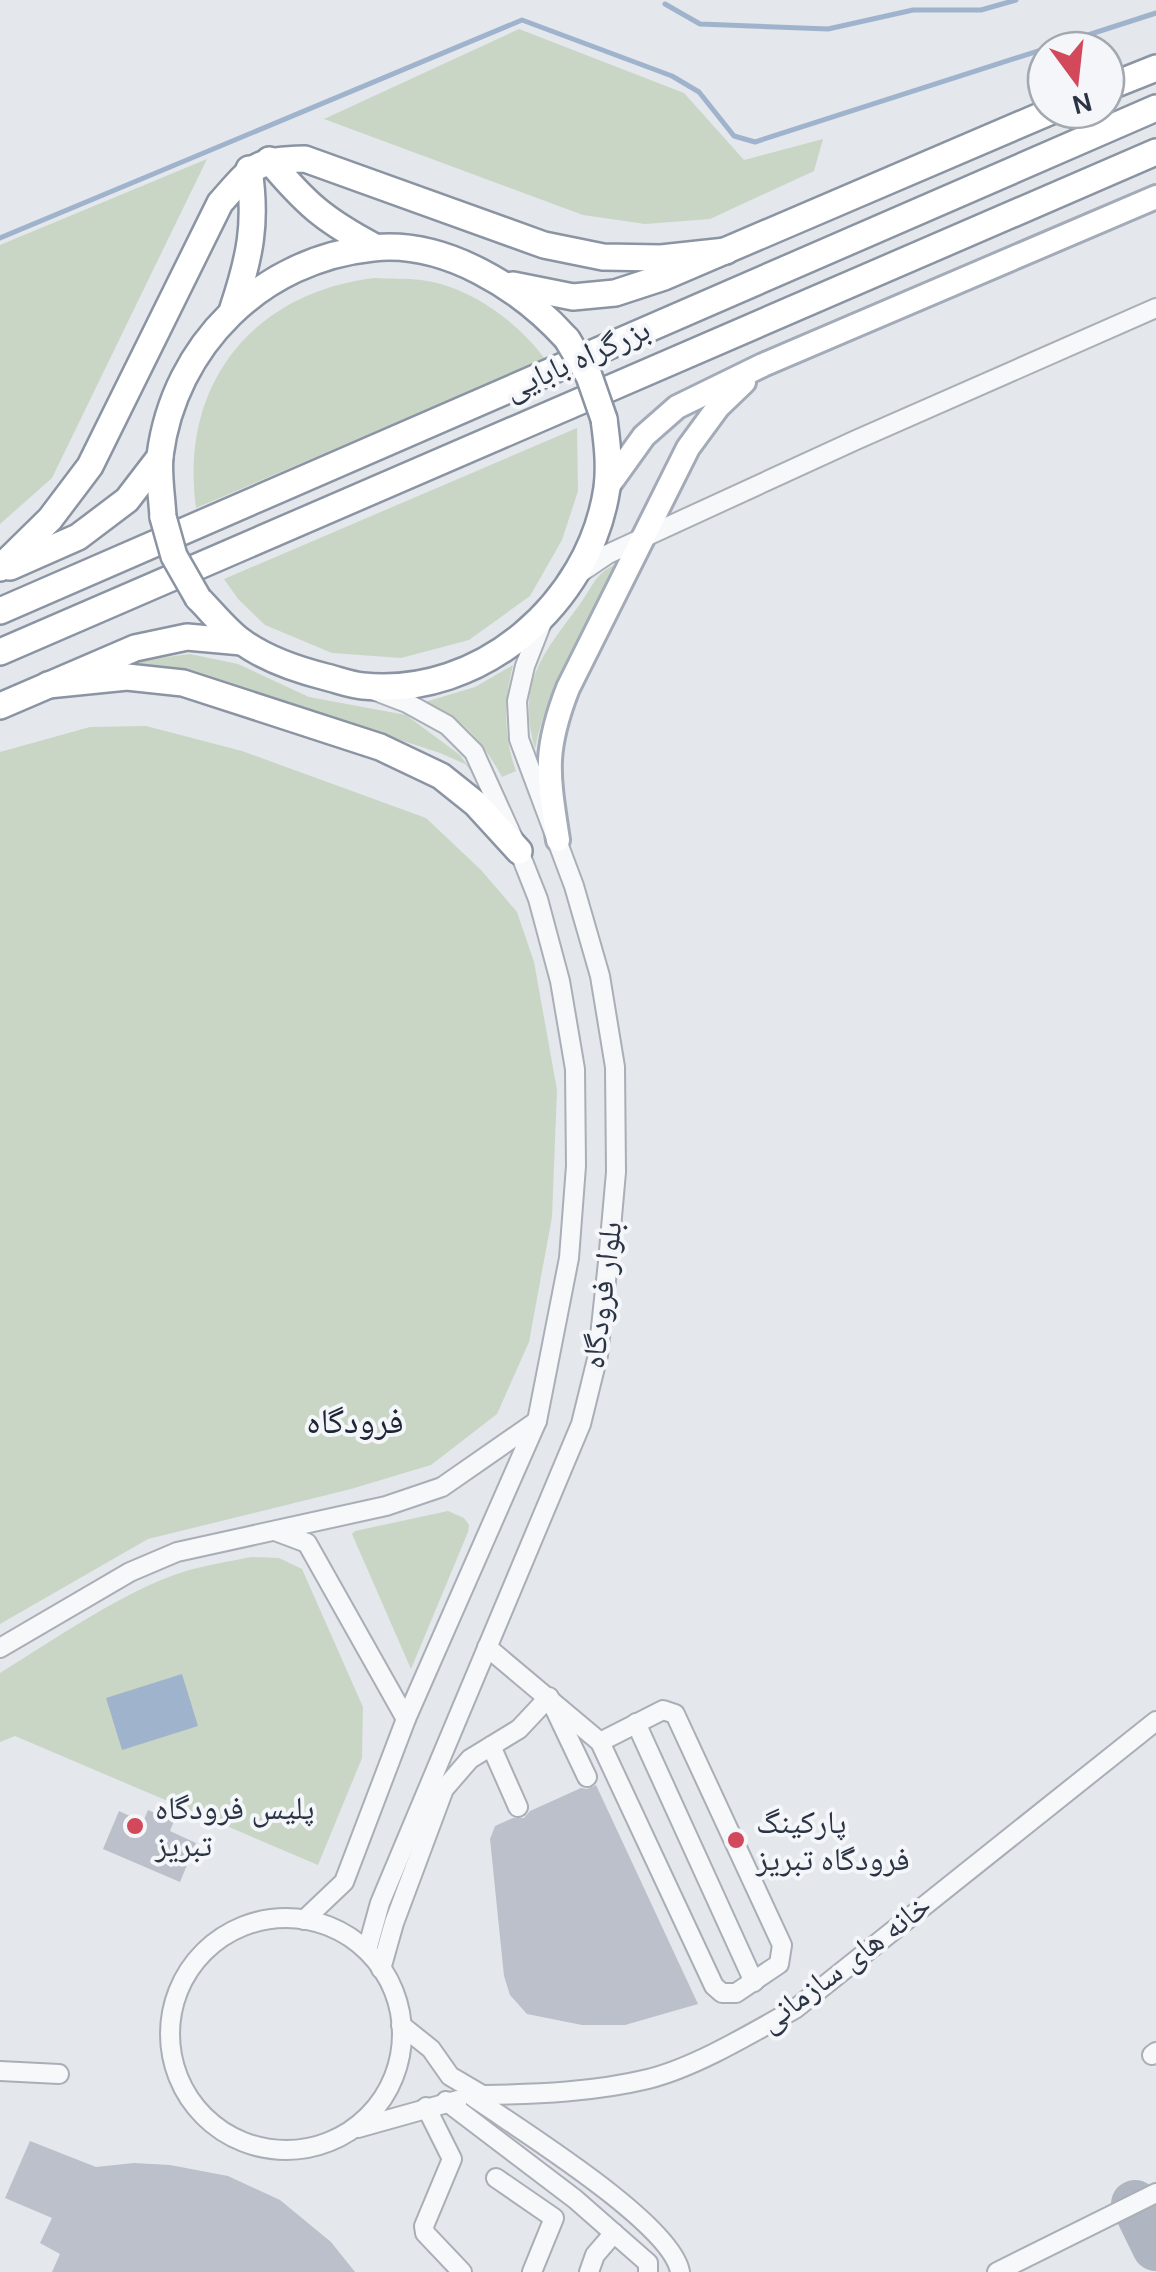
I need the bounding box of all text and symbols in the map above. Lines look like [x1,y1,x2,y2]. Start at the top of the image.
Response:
north arrow [1026,30,1126,130]
text: N [1068,85,1096,122]
street label: بزرگراه بابایی [499,311,656,408]
street label: بلوار فرودگاه [575,1219,629,1371]
district label: فرودگاه [306,1401,404,1442]
place label: پلیس فرودگاه تبریز [154,1790,315,1864]
place label: پارکینگ فرودگاه تبریز [755,1804,910,1878]
marker: پلیس فرودگاه تبریز [124,1815,146,1837]
marker: پارکینگ فرودگاه تبریز [725,1829,747,1851]
street label: خانه های سازمانی [752,1886,939,2041]

